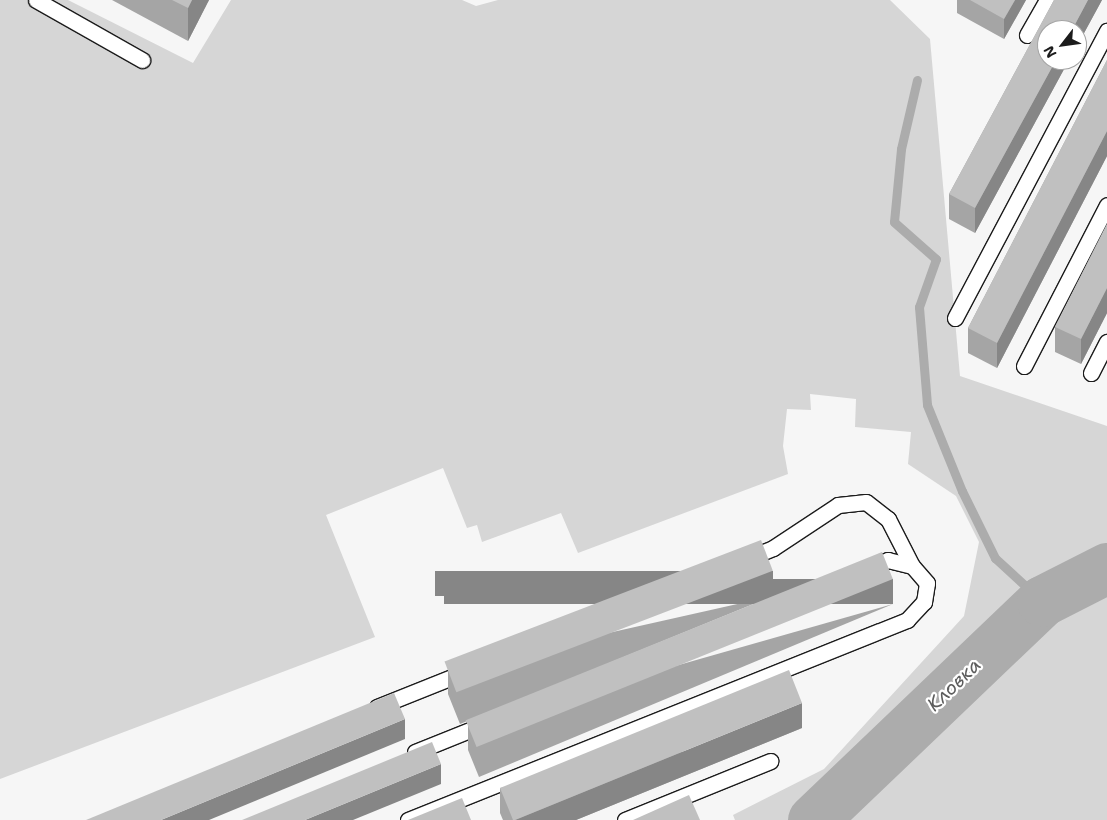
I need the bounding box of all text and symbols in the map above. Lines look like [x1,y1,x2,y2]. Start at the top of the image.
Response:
north arrow [1037,20,1087,70]
text: N [1039,43,1060,61]
water label: Кловка [922,654,986,716]

